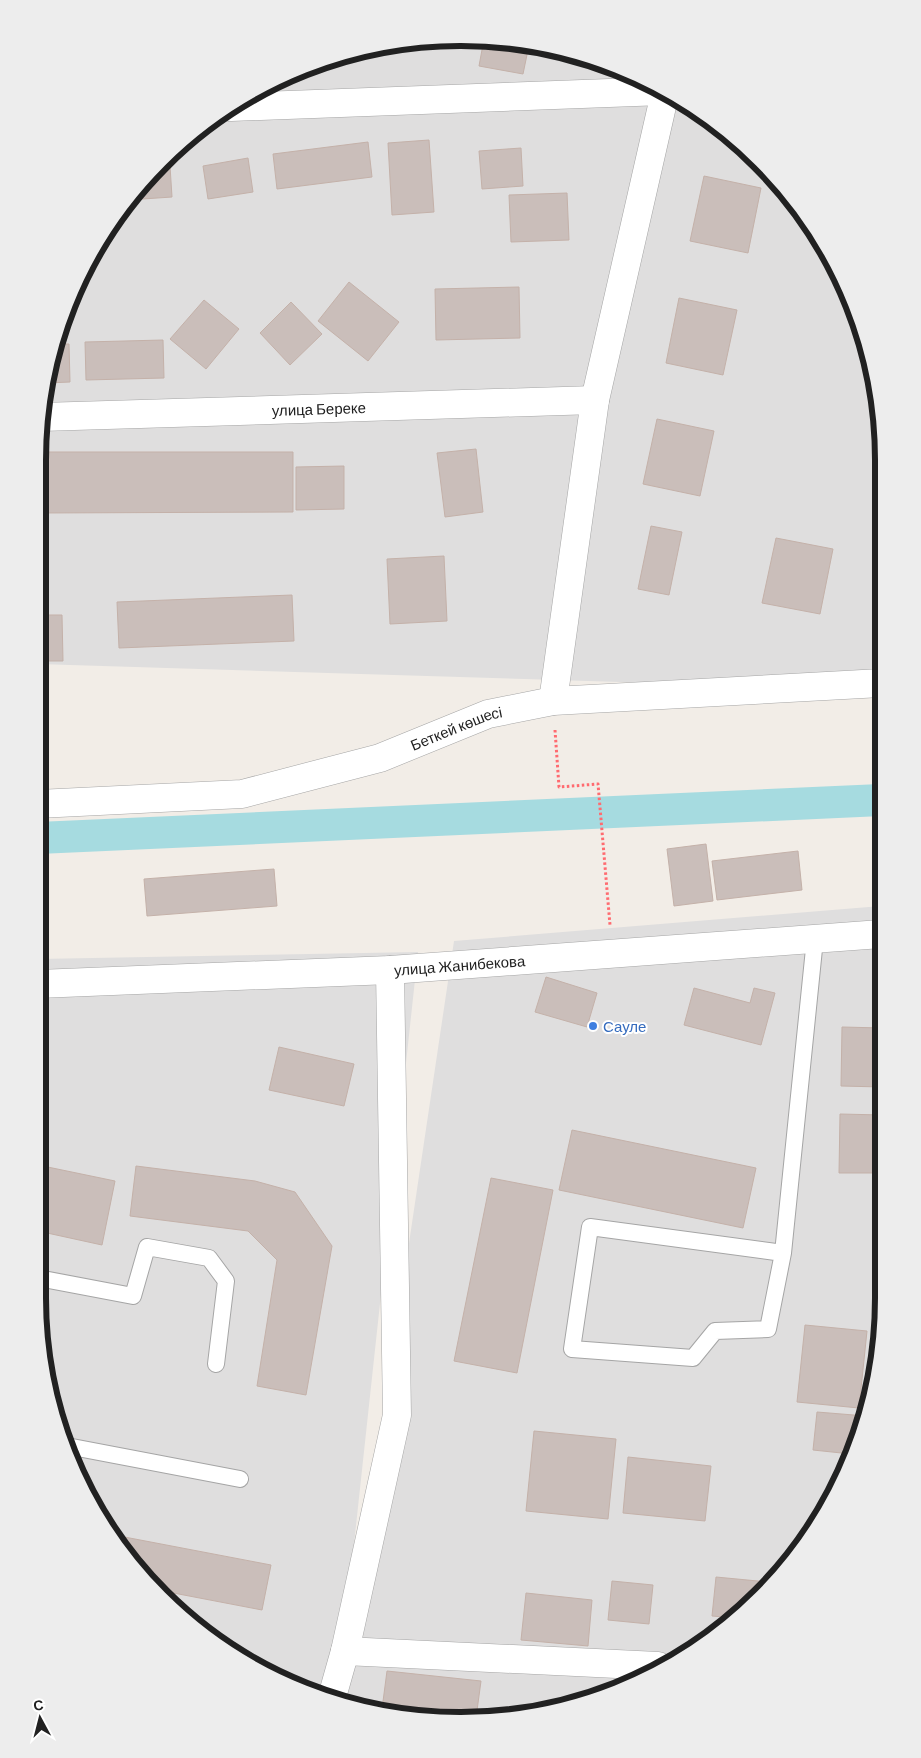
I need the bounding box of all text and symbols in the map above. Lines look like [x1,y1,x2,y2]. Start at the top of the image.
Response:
street label: улица Береке [271,398,366,419]
street label: Беткей көшесі [408,702,504,754]
street label: улица Жанибекова [393,951,526,979]
place label: Сауле [603,1017,646,1035]
marker: Сауле [587,1020,599,1032]
north arrow [15,1693,65,1743]
text: С [32,1696,44,1714]

